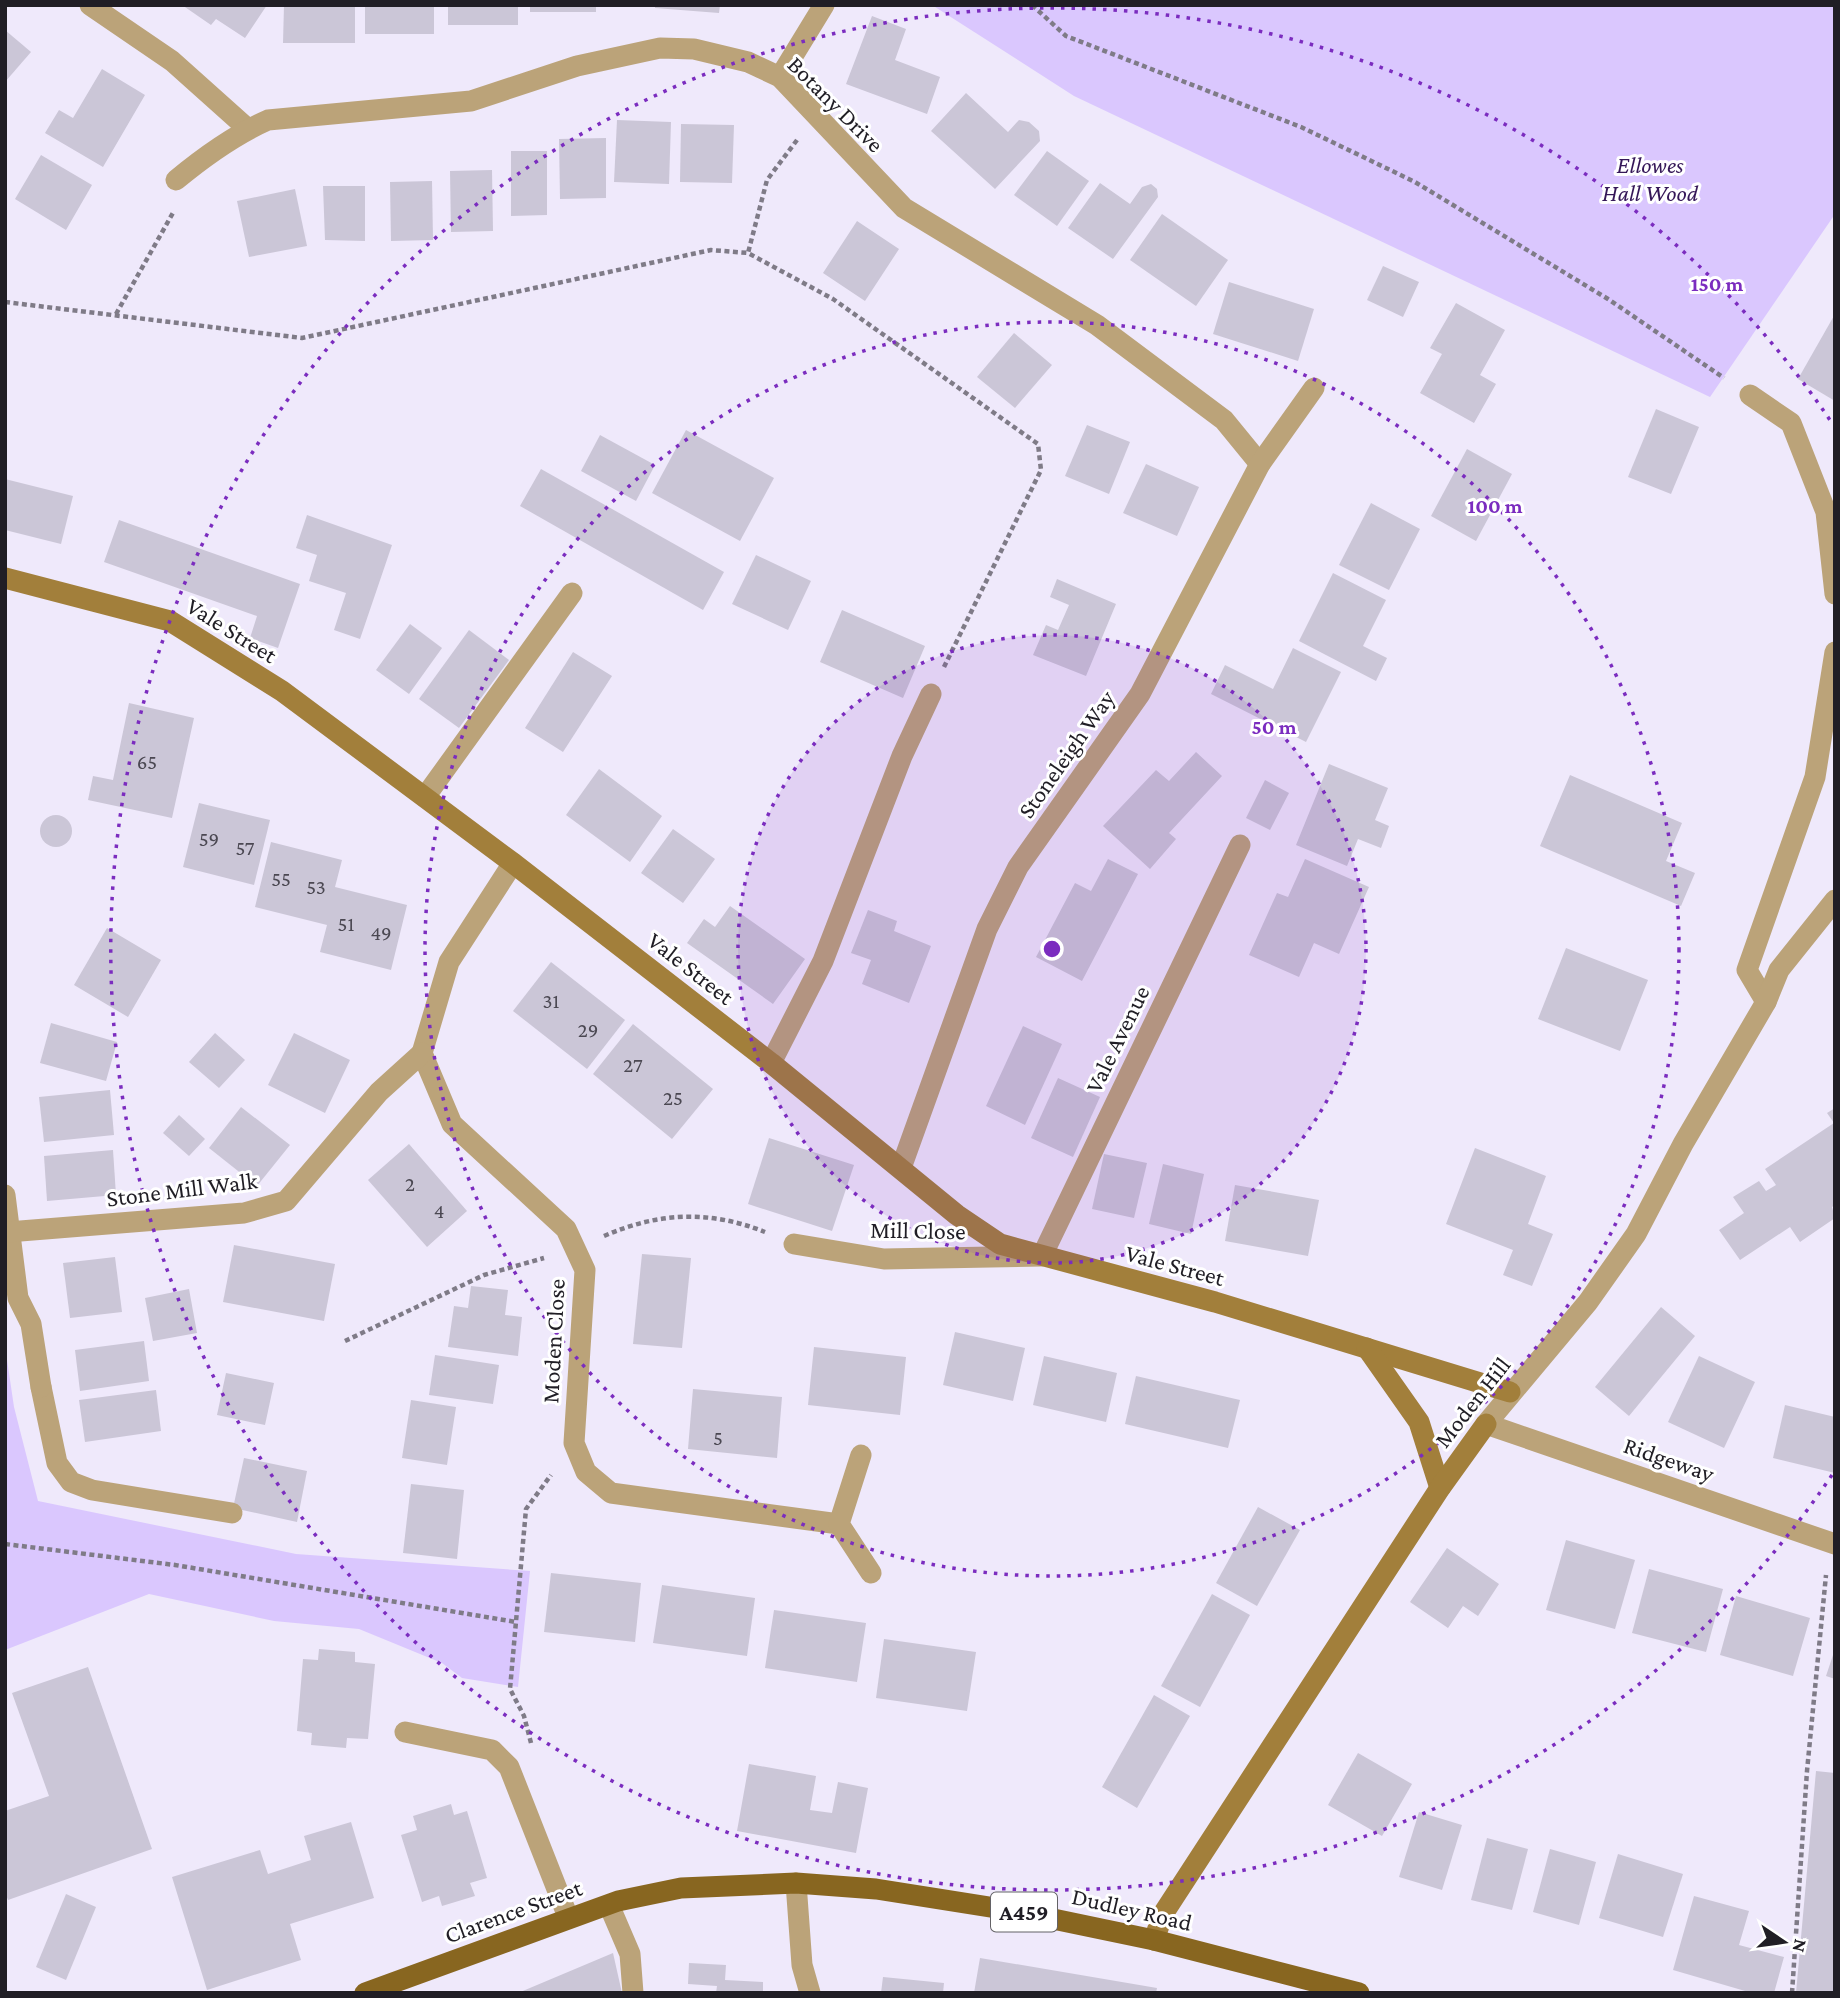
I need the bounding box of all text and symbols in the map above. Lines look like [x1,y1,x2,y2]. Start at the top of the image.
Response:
street label: Botany Drive [782,50,890,158]
park label: Ellowes Hall Wood [1602,151,1699,206]
text: 150 m [1691,272,1744,296]
text: 100 m [1467,494,1523,518]
street label: Vale Street [182,592,283,669]
street label: Stoneleigh Way [1012,684,1120,823]
text: 50 m [1252,715,1297,739]
house number: 65 [137,750,157,774]
house number: 59 [199,827,219,851]
house number: 57 [236,836,255,860]
house number: 55 [271,867,291,891]
house number: 53 [306,875,326,899]
house number: 51 [338,912,354,936]
house number: 49 [370,921,392,945]
street label: Vale Street [643,926,740,1010]
centre of rings [1040,937,1064,961]
street label: Vale Avenue [1079,981,1155,1097]
house number: 31 [543,989,559,1013]
house number: 29 [578,1018,598,1042]
house number: 27 [623,1053,643,1077]
house number: 25 [663,1086,683,1110]
street label: Stone Mill Walk [105,1166,260,1212]
house number: 2 [405,1172,415,1196]
house number: 4 [434,1199,444,1223]
street label: Mill Close [870,1216,966,1244]
street label: Vale Street [1123,1239,1228,1291]
street label: Moden Close [536,1278,570,1404]
street label: Moden Hill [1428,1352,1516,1452]
house number: 5 [713,1426,723,1450]
street label: Ridgeway [1620,1431,1719,1487]
street label: Clarence Street [441,1873,586,1948]
street label: Dudley Road [1069,1882,1195,1936]
road number: A459 [991,1893,1057,1932]
north arrow [1749,1907,1819,1977]
text: N [1788,1937,1812,1954]

